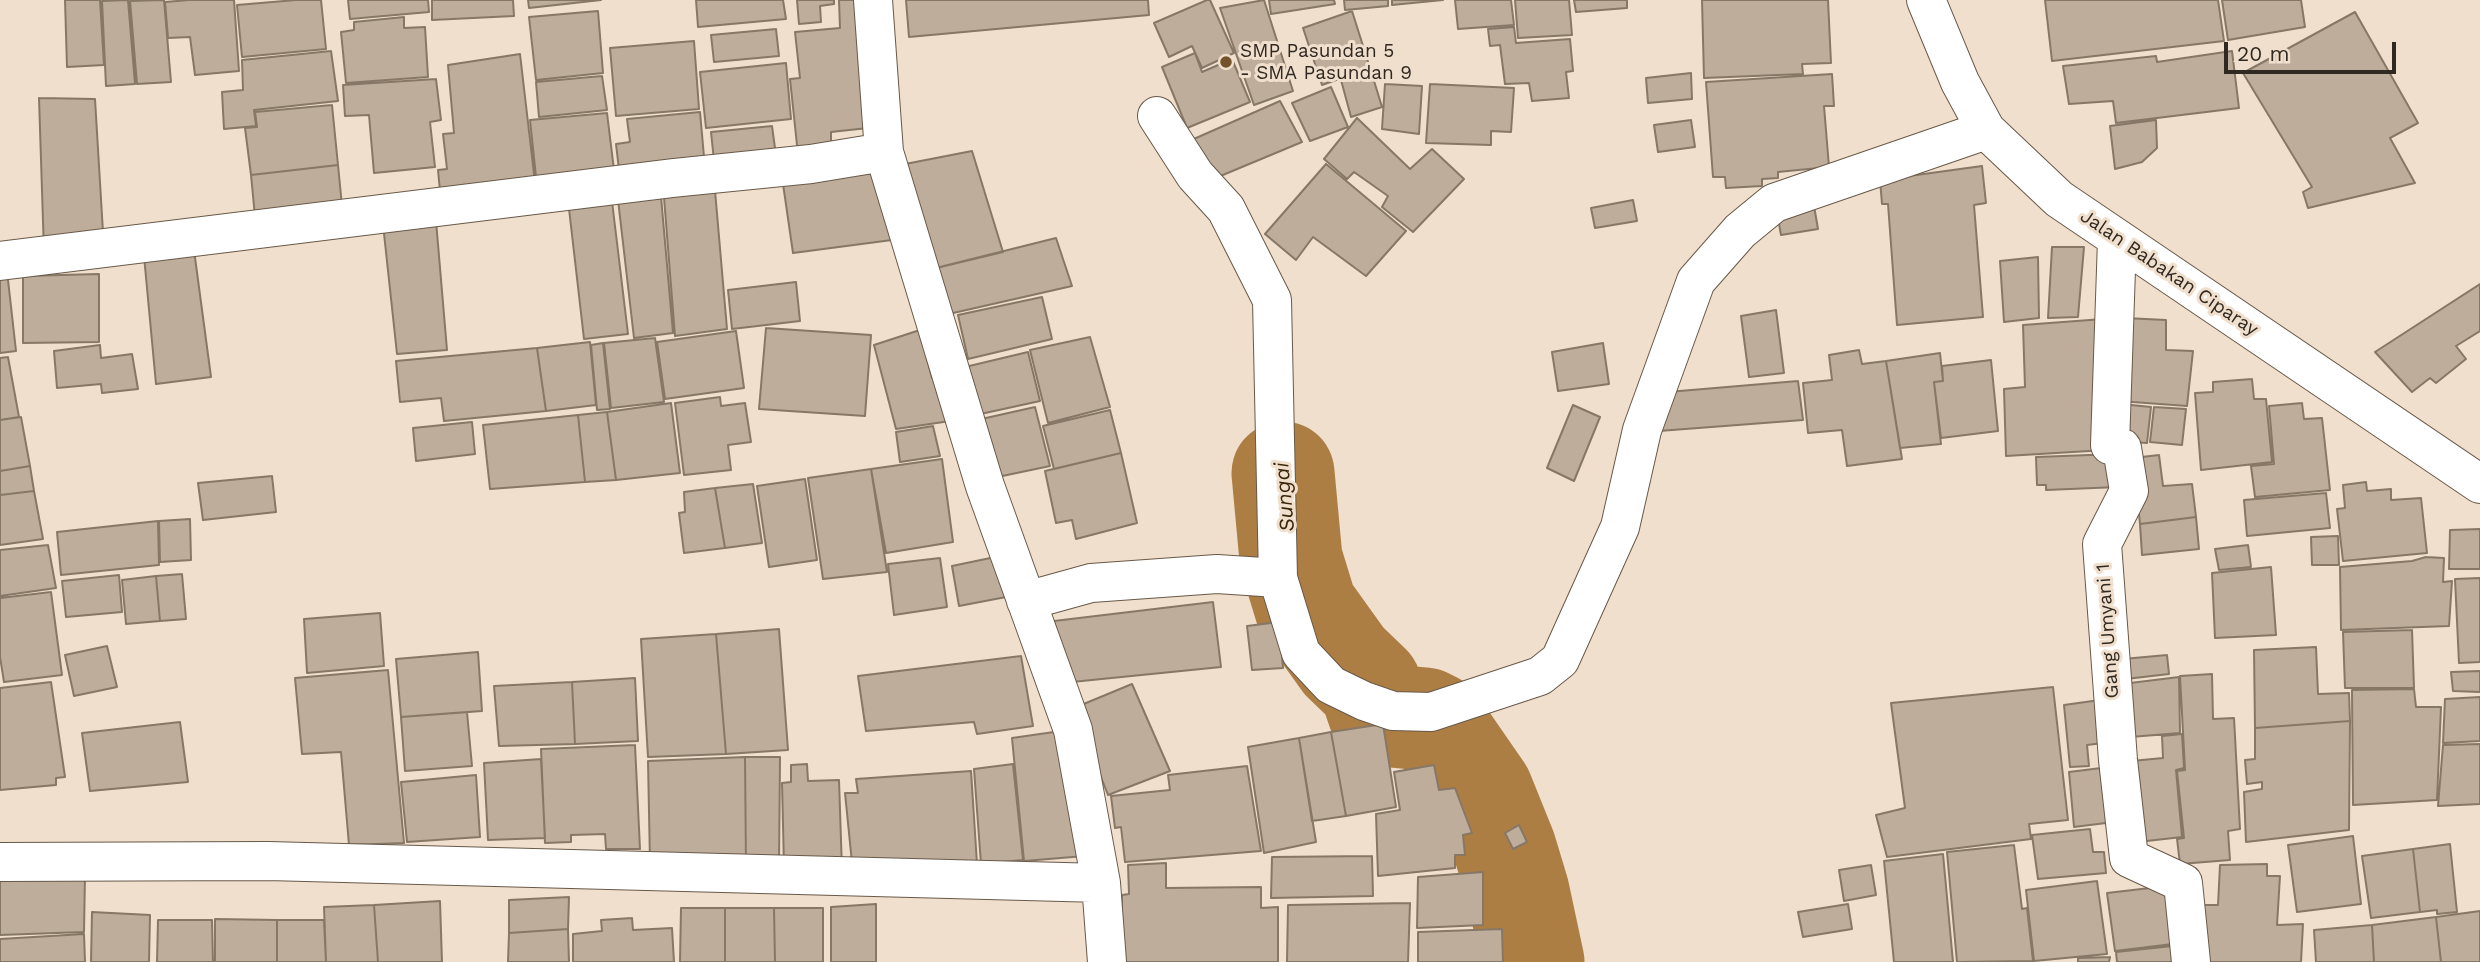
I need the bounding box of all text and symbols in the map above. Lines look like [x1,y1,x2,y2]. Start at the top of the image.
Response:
scale bar [2228,28,2400,72]
place label: SMP Pasundan 5 - SMA Pasundan 9 [1240,40,1412,84]
text: 20 m [2237,41,2289,66]
marker: SMP Pasundan 5 - SMA Pasundan 9 [1218,54,1234,70]
street label: Jalan Babakan Ciparay [2076,205,2262,341]
water label: Sungai [1269,461,1301,533]
street label: Gang Umyani 1 [2092,563,2124,699]

